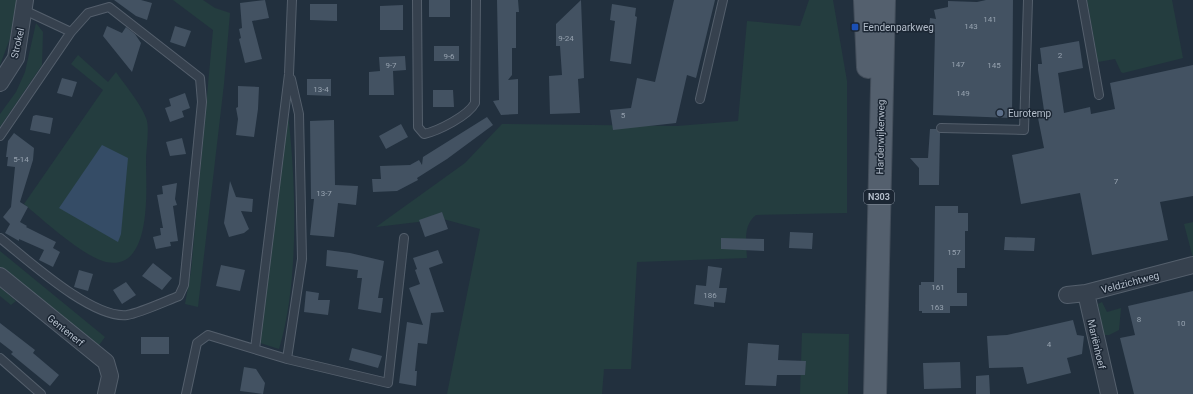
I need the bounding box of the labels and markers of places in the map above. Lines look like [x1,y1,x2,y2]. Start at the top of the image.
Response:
marker: Eendenparkweg [850,22,860,32]
place label: Eendenparkweg [863,22,934,33]
marker: Eurotemp [995,108,1005,118]
place label: Eurotemp [1008,108,1051,119]

